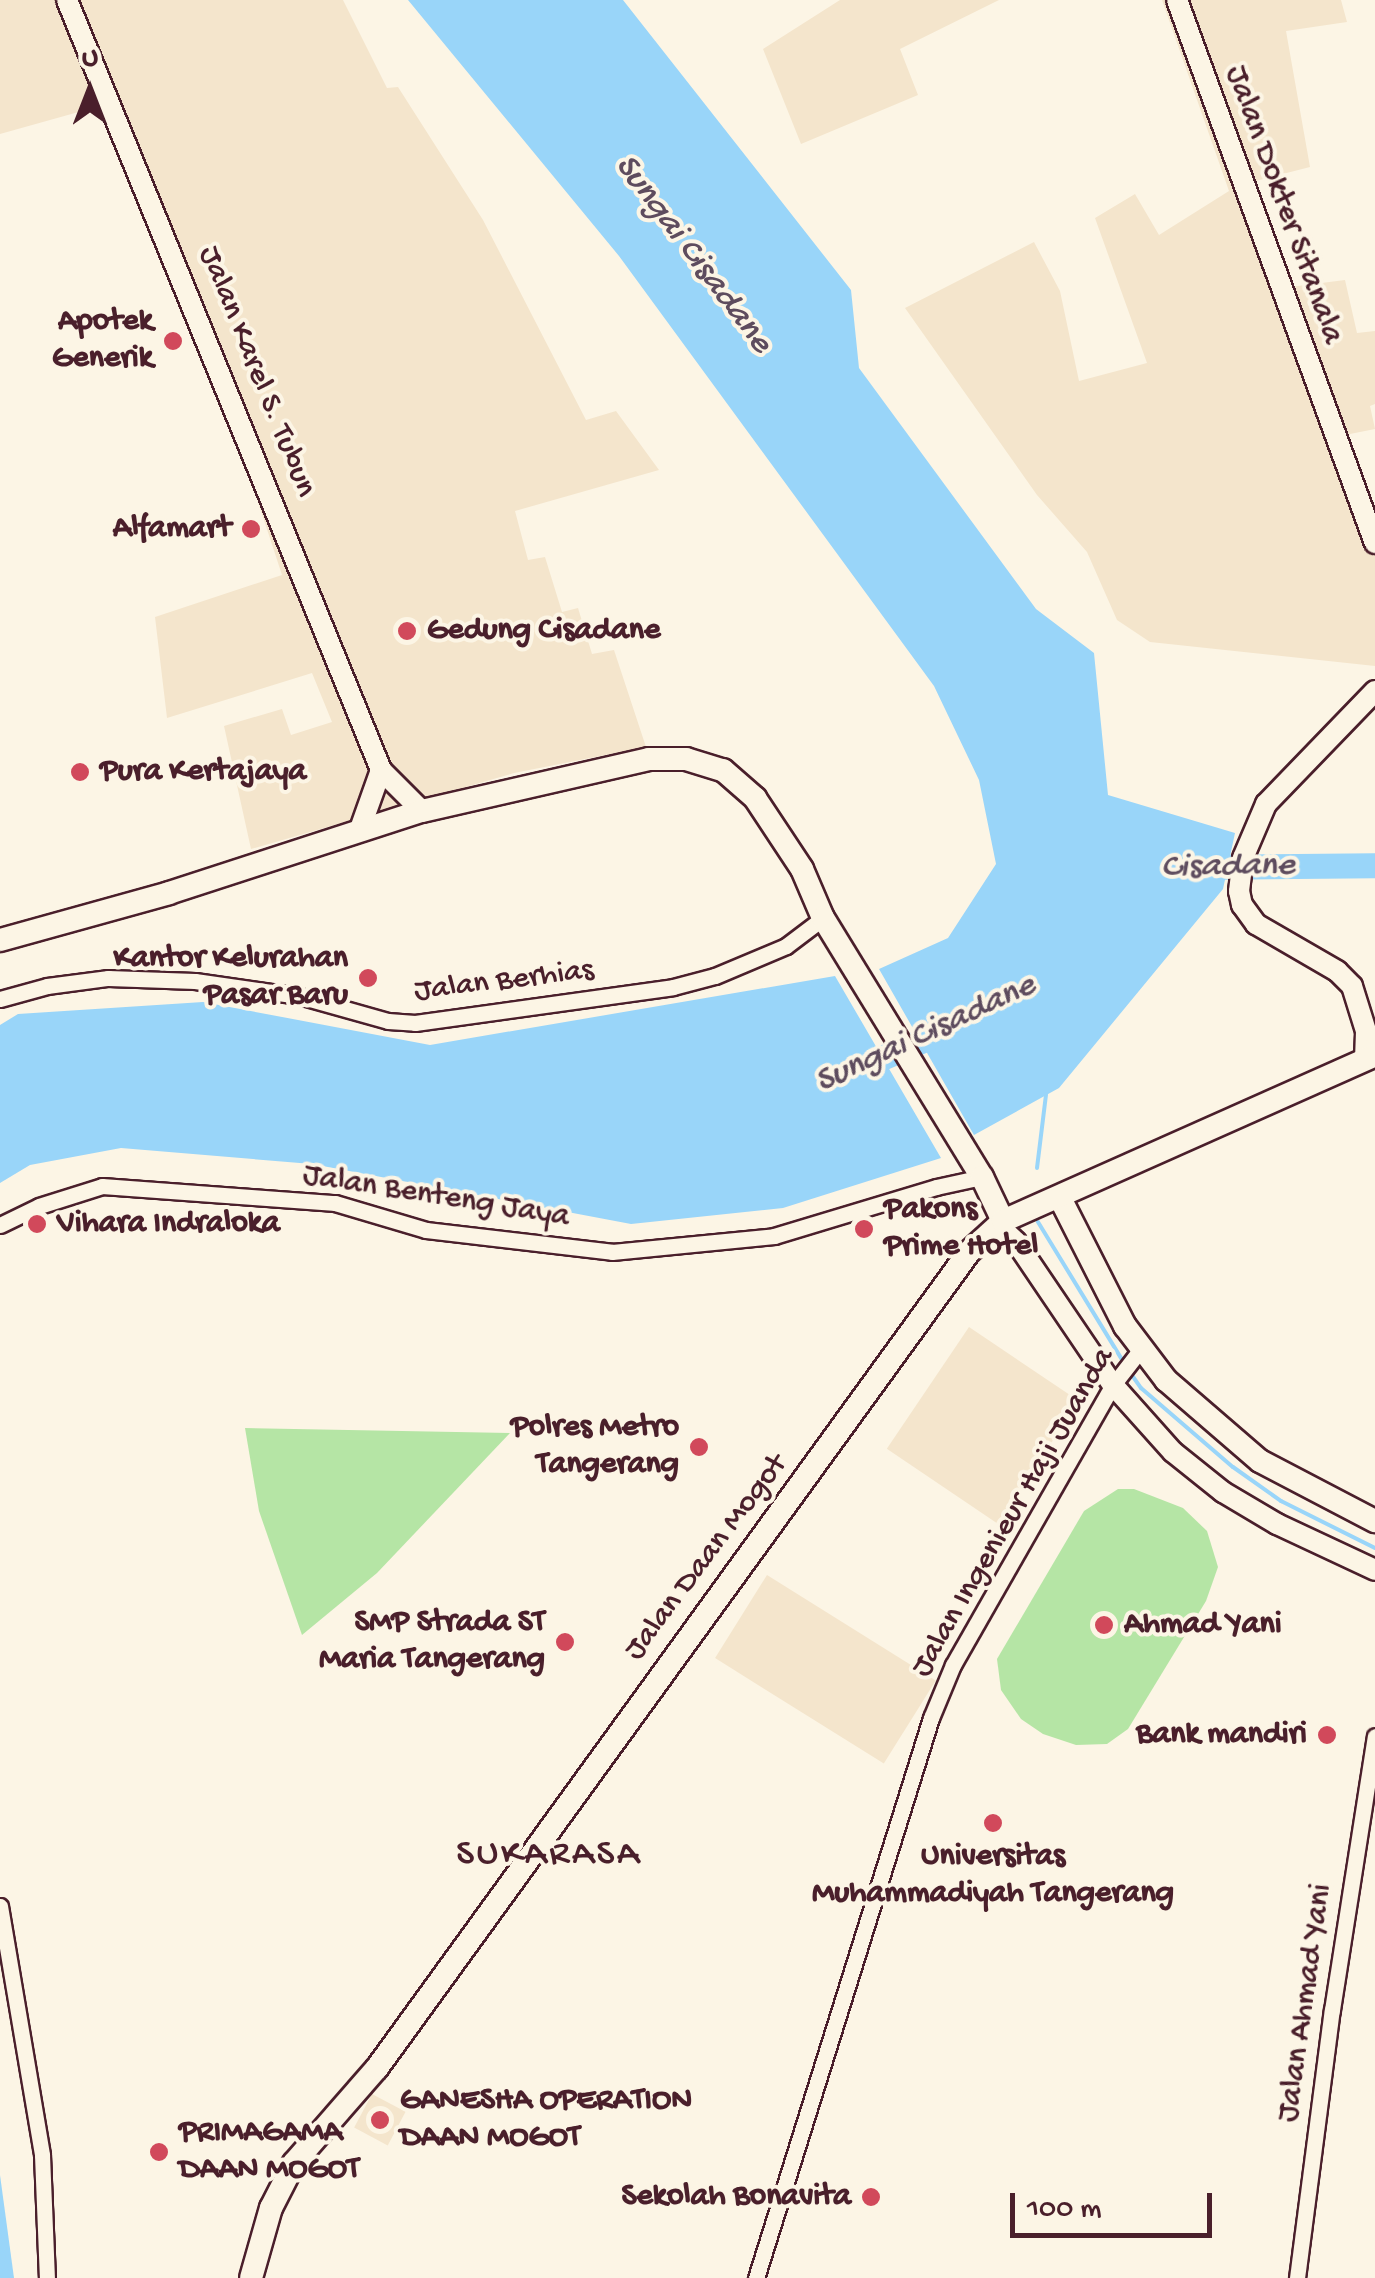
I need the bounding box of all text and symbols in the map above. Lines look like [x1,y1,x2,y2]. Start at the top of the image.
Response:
north arrow [40,40,140,140]
text: U [82,43,98,76]
street label: Jalan Dokter Sitanala [1215,61,1351,349]
water label: Sungai Cisadane [604,147,780,363]
street label: Jalan Karel S. Tubun [188,241,324,503]
place label: Apotek Generik [52,304,153,379]
marker: Apotek Generik [162,330,184,352]
place label: Alfamart [113,510,231,548]
marker: Alfamart [240,518,262,540]
place label: Gedung Cisadane [427,612,661,650]
marker: Gedung Cisadane [396,620,418,642]
place label: Pura Kertajaya [100,753,306,791]
marker: Pura Kertajaya [69,761,91,783]
water label: Cisadane [1161,846,1295,890]
place label: Kantor Kelurahan Pasar Baru [113,941,348,1016]
street label: Jalan Berhias [412,952,596,1012]
water label: Sungai Cisadane [809,966,1043,1104]
marker: Kantor Kelurahan Pasar Baru [357,967,379,989]
street label: Jalan Benteng Jaya [300,1157,572,1237]
place label: Pakons Prime Hotel [884,1192,1038,1267]
place label: Vihara Indraloka [57,1205,280,1243]
marker: Vihara Indraloka [26,1213,48,1235]
marker: Pakons Prime Hotel [853,1218,875,1240]
street label: Jalan Ingenieur Haji Juanda [904,1342,1124,1684]
place label: Polres Metro Tangerang [511,1410,679,1485]
marker: Polres Metro Tangerang [688,1436,710,1458]
street label: Jalan Daan Mogot [617,1447,797,1669]
place label: SMP Strada ST Maria Tangerang [319,1605,545,1680]
place label: Ahmad Yani [1124,1606,1282,1644]
marker: Ahmad Yani [1093,1614,1115,1636]
marker: SMP Strada ST Maria Tangerang [554,1631,576,1653]
place label: Bank mandiri [1136,1716,1307,1754]
marker: Bank mandiri [1316,1724,1338,1746]
marker: Universitas Muhammadiyah Tangerang [982,1812,1004,1834]
district label: SUKARASA [456,1833,642,1879]
place label: Universitas Muhammadiyah Tangerang [812,1839,1174,1914]
street label: Jalan Ahmad Yani [1270,1882,1342,2124]
place label: GANESHA OPERATION DAAN MOGOT [400,2083,692,2158]
marker: GANESHA OPERATION DAAN MOGOT [369,2109,391,2131]
place label: PRIMAGAMA DAAN MOGOT [179,2115,359,2190]
marker: PRIMAGAMA DAAN MOGOT [148,2141,170,2163]
scale bar [1015,2173,1218,2235]
place label: Sekolah Bonavita [621,2178,851,2216]
marker: Sekolah Bonavita [860,2186,882,2208]
text: 100 m [1027,2193,1102,2228]

